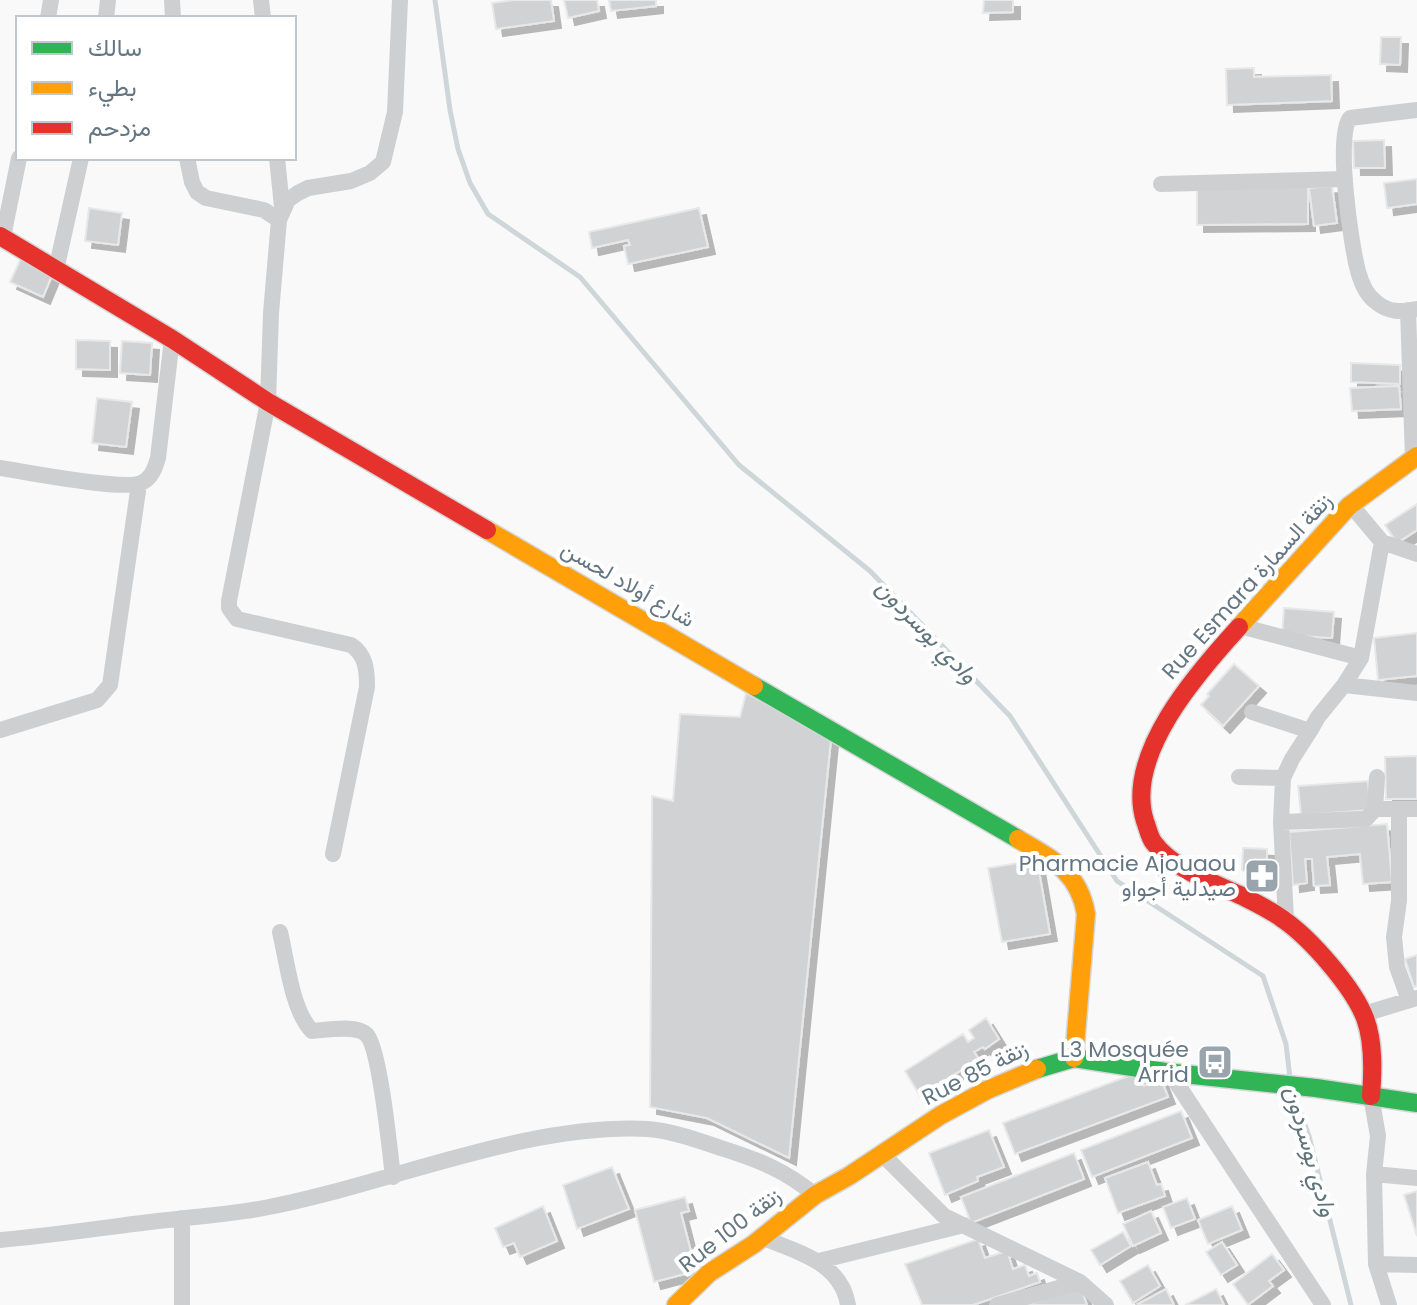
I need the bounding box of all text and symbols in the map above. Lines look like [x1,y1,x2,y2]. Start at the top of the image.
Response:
legend [16,16,296,160]
text: سالك [88,31,142,64]
text: بطيء [88,71,137,107]
text: مزدحم [88,111,151,144]
street label: Rue Esmara زنقة السمارة [1155,486,1339,686]
street label: شارع أولاد لحسن [555,533,701,635]
water label: وادي بوسردون [866,571,986,693]
place label: Pharmacie Ajouaou صيدلية أجواو [1019,848,1236,904]
pharmacy icon: Pharmacie Ajouaou صيدلية أجواو [1243,857,1281,895]
street label: Rue 85 زنقة [917,1033,1033,1113]
place label: L3 Mosquée Arrid [1060,1034,1189,1090]
bus stop icon: L3 Mosquée Arrid [1196,1043,1234,1081]
water label: وادي بوسردون [1274,1082,1345,1221]
street label: Rue 100 زنقة [672,1180,788,1280]

